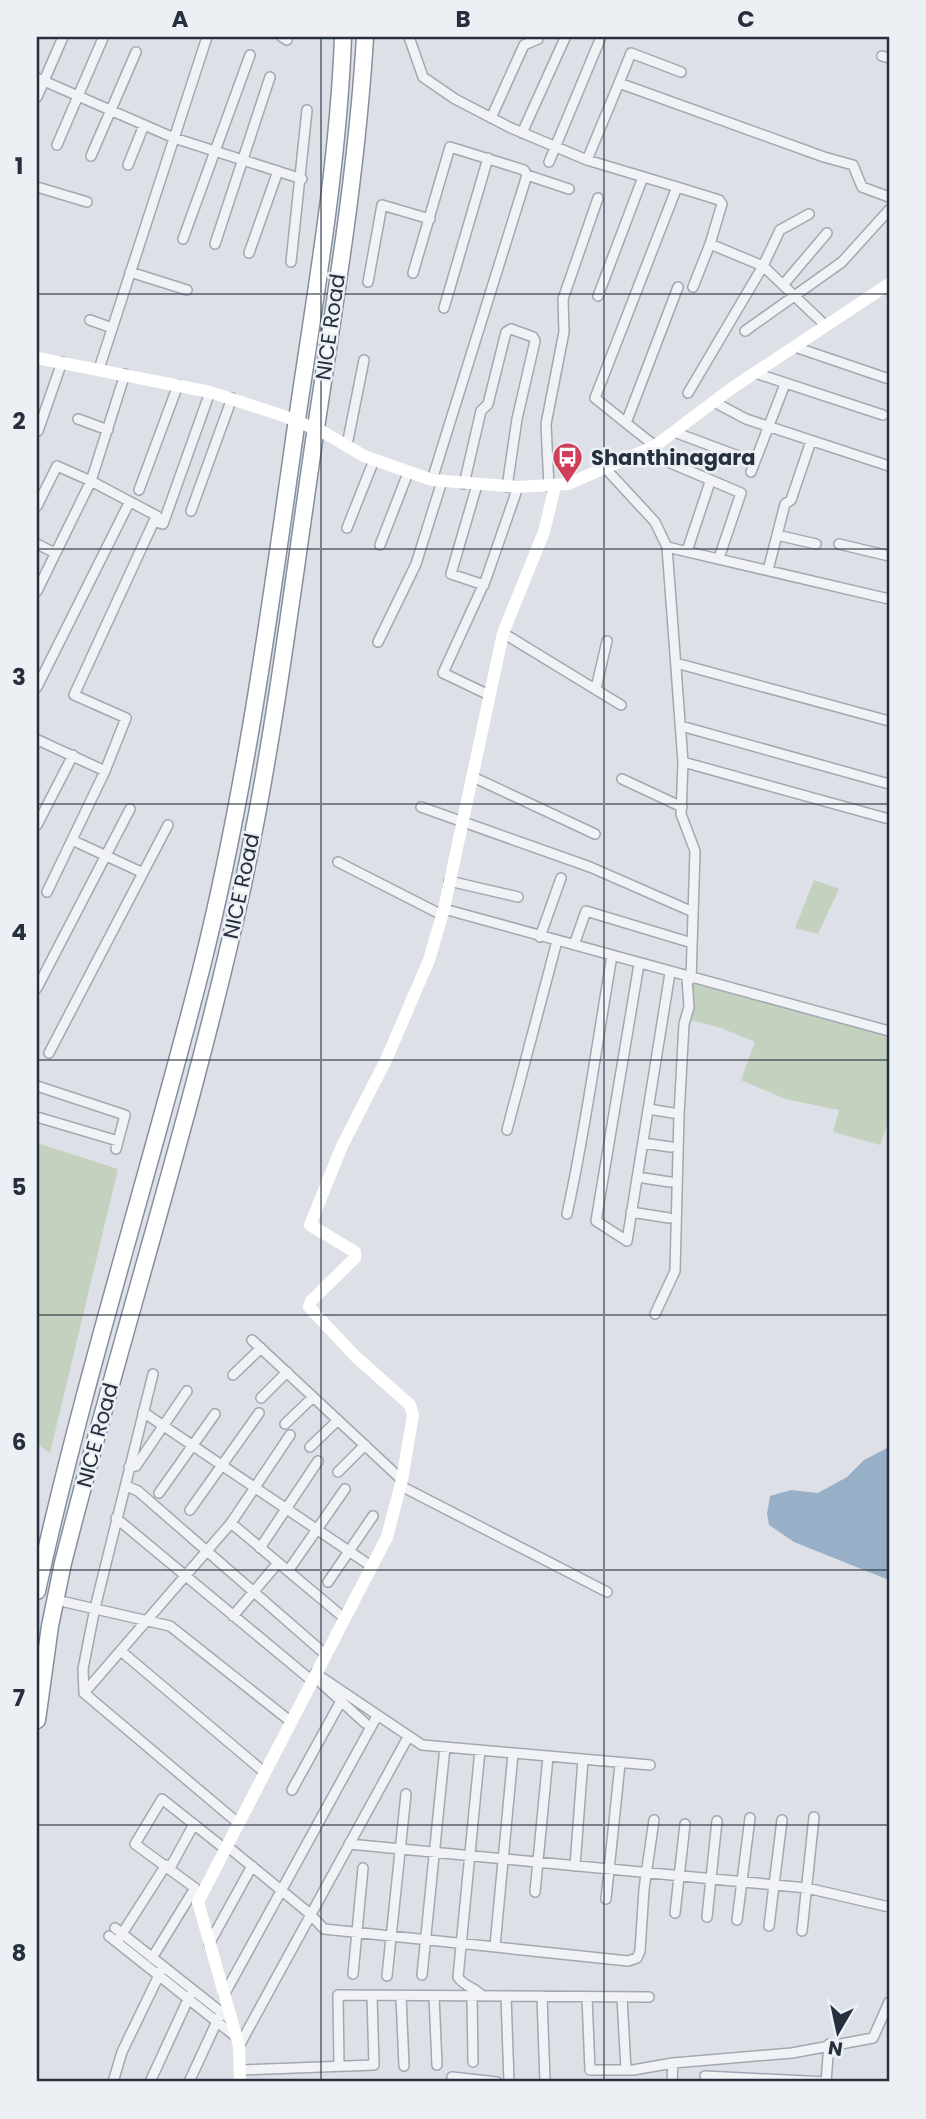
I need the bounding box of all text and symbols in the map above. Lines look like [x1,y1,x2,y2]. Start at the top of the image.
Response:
text: A [172,3,189,35]
text: B [455,3,471,35]
text: C [737,3,755,35]
text: 1 [15,150,23,182]
street label: NICE Road [308,272,352,382]
text: 2 [12,405,26,437]
bus stop icon: Shanthinagara [551,440,585,484]
place label: Shanthinagara [591,443,756,472]
text: 3 [12,661,26,693]
street label: NICE Road [216,831,266,941]
text: 4 [11,916,27,948]
text: 5 [12,1171,26,1203]
street label: NICE Road [69,1380,125,1490]
text: 6 [12,1426,26,1458]
text: 7 [13,1682,25,1714]
text: 8 [12,1937,26,1969]
north arrow [804,1996,874,2066]
text: N [826,2034,845,2063]

